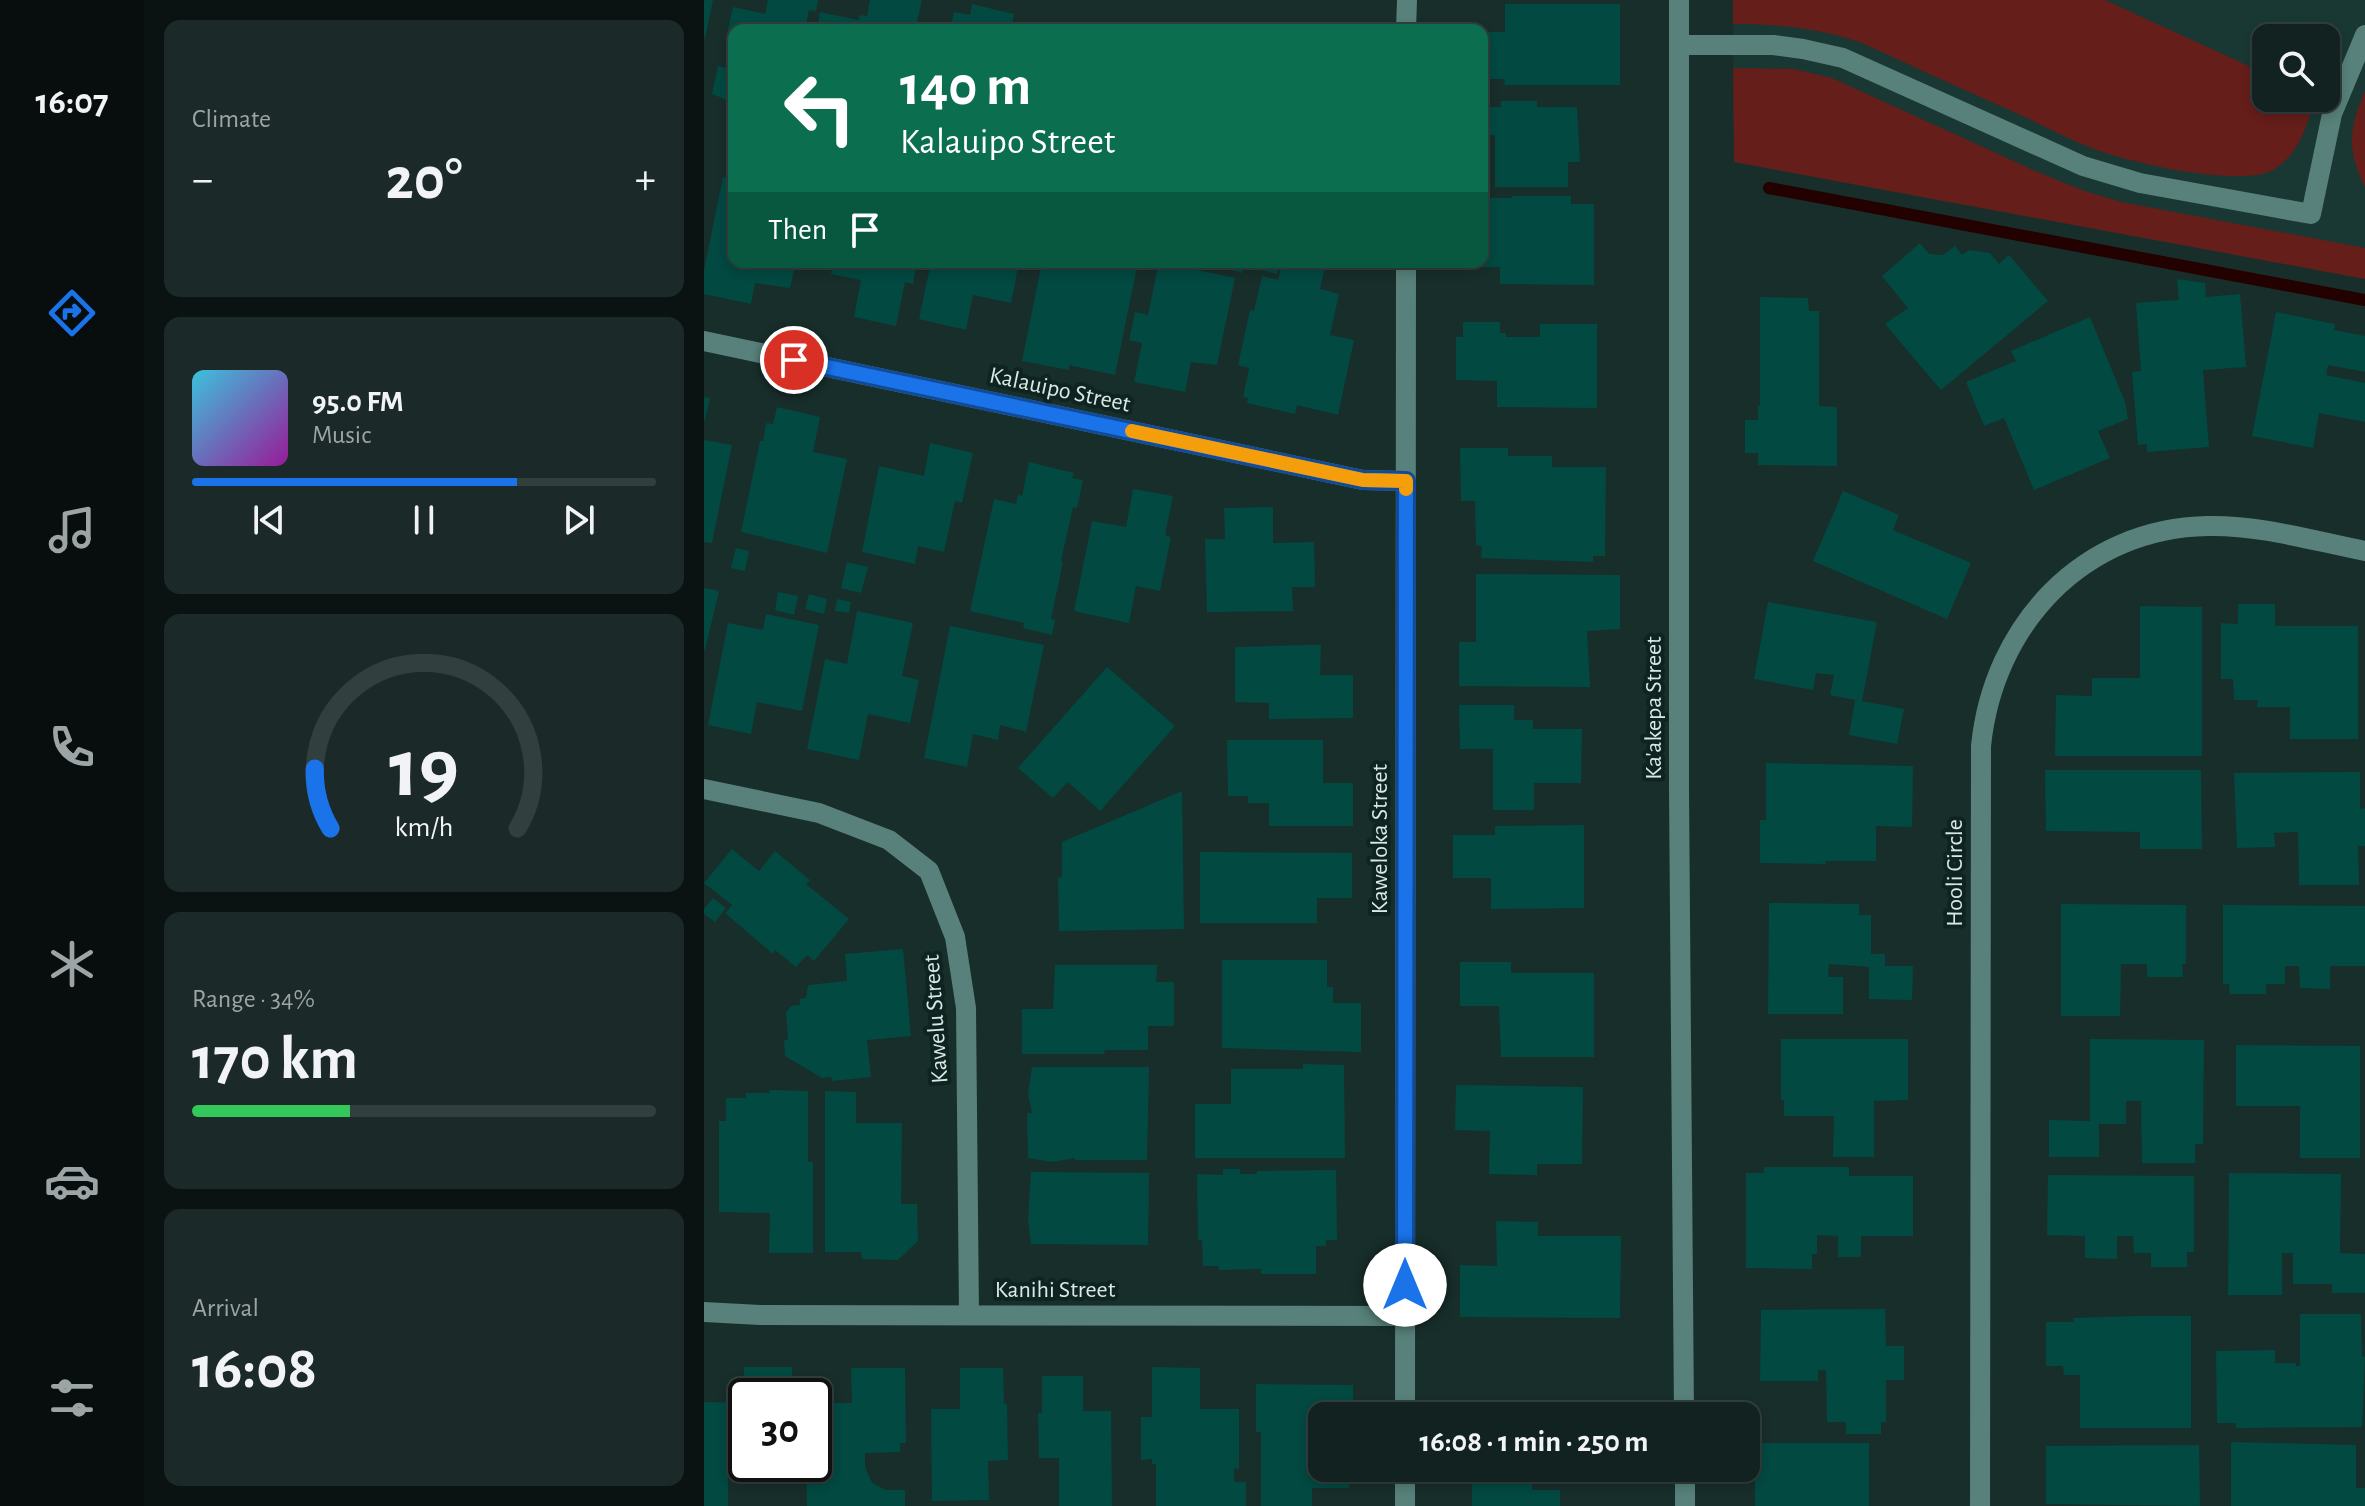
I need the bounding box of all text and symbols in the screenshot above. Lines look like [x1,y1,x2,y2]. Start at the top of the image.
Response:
map controls [2252,24,2340,112]
button: search [2252,24,2340,112]
icon: left [768,56,872,160]
text: 140 m [900,59,1031,115]
text: 16:07 [36,84,108,120]
text: Climate [192,106,271,132]
text: Kalauipo Street [900,124,1115,160]
text: 20° [385,150,463,210]
text: − [192,158,213,202]
text: + [635,158,656,202]
icon: arrive [843,208,887,252]
text: Then [768,215,827,245]
icon: directions [44,285,100,341]
pin [760,326,828,394]
icon: arrive [772,338,816,382]
street label: Kalauipo Street [987,363,1133,417]
text: 95.0 FM [312,387,404,417]
text: Music [312,422,371,448]
icon: previous [247,498,291,542]
icon: pause [402,498,446,542]
icon: next [557,498,601,542]
icon: music [44,502,100,558]
street label: Ka'akepa Street [1642,636,1666,780]
icon: phone [44,719,100,775]
text: 19 [389,728,459,812]
street label: Kaweloka Street [1368,764,1392,914]
text: km/h [395,813,453,842]
street label: Hooli Circle [1943,819,1967,927]
icon: climate [44,936,100,992]
street label: Kawelu Street [919,953,952,1084]
text: Range · 34% [192,986,315,1012]
text: 170 km [192,1030,358,1090]
icon: car [44,1153,100,1209]
position arrow [1363,1243,1447,1327]
street label: Kanihi Street [995,1278,1116,1302]
text: Arrival [192,1295,259,1321]
text: 16:08 [192,1339,317,1399]
icon: filters [44,1370,100,1426]
speed limit sign: 30 [728,1378,832,1482]
text: 16:08 · 1 min · 250 m [1419,1427,1649,1457]

